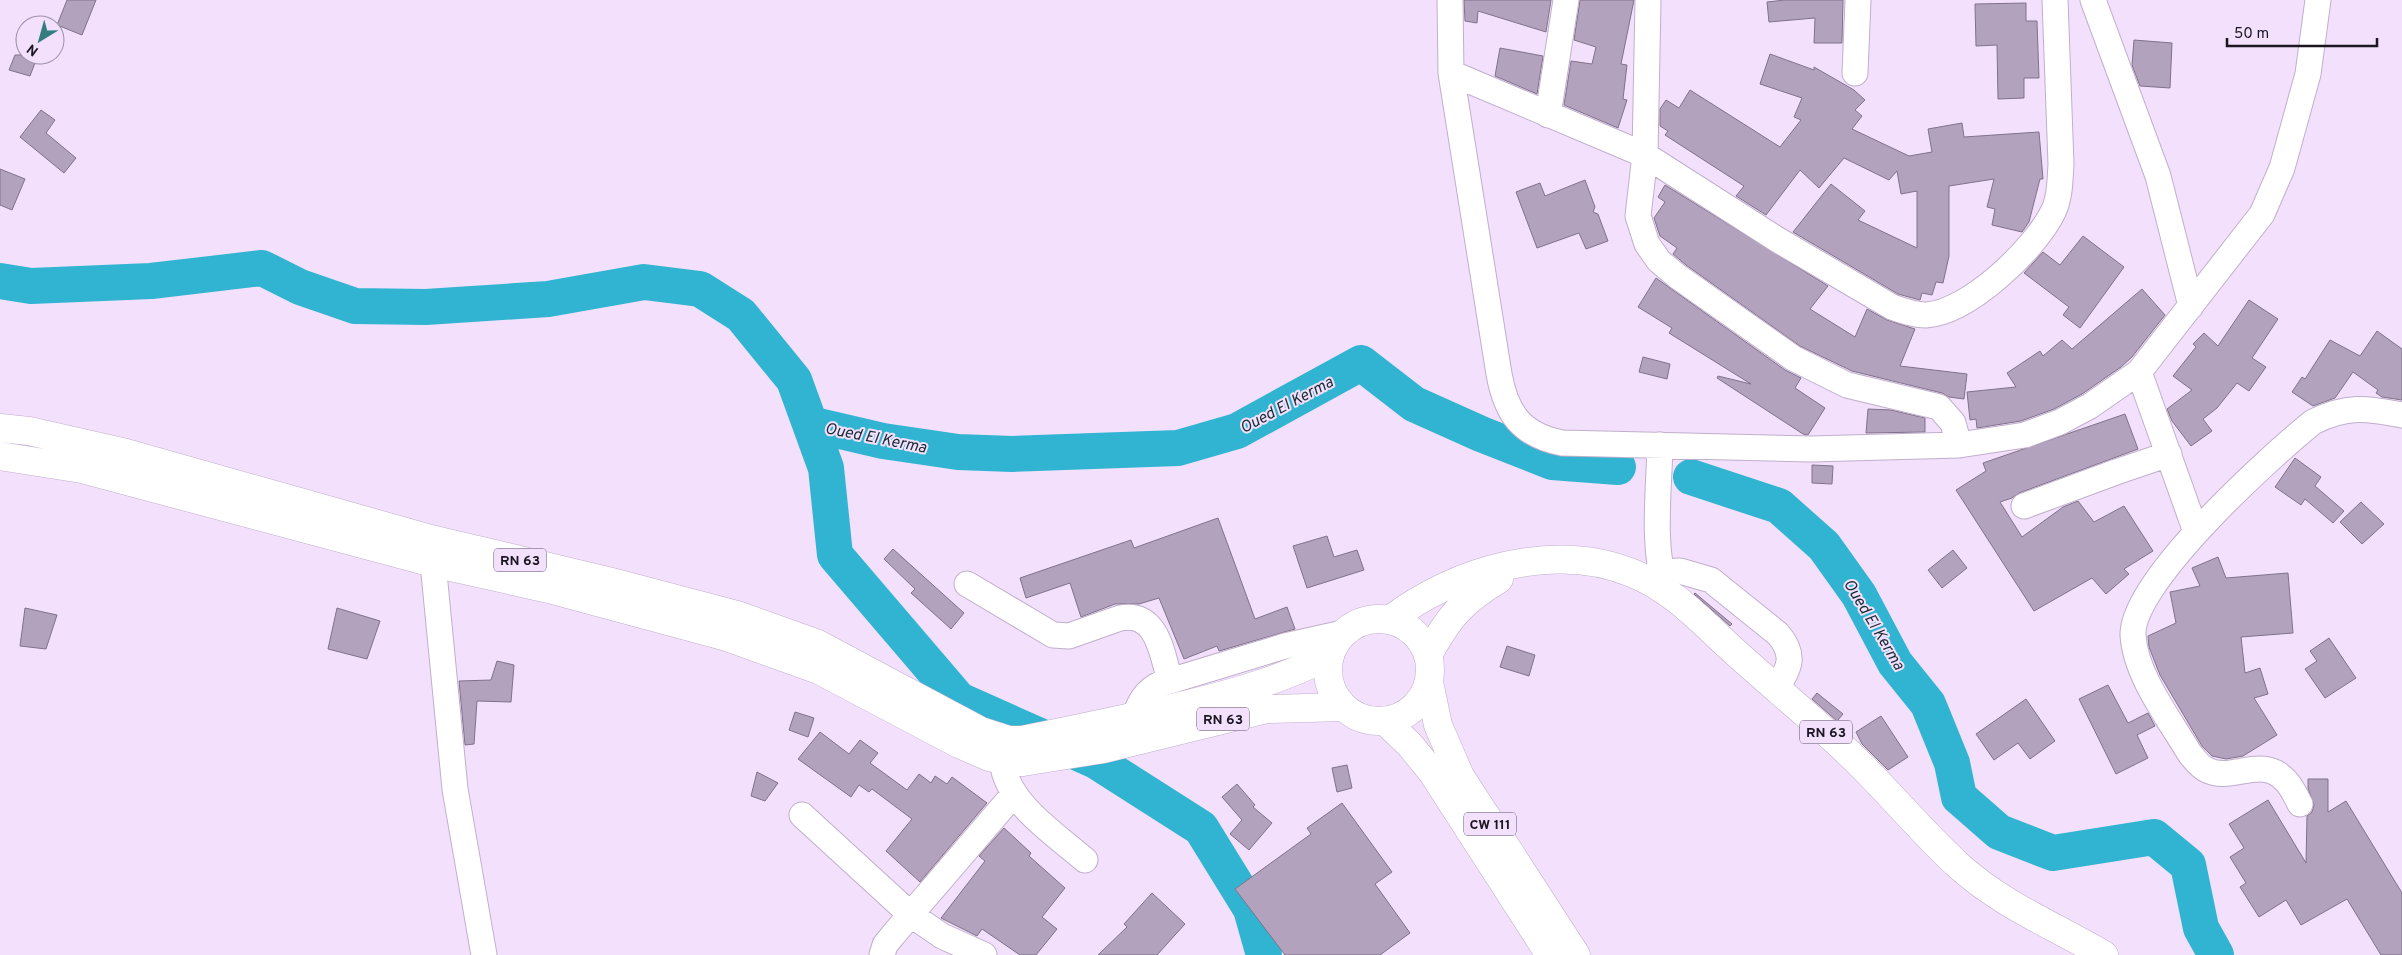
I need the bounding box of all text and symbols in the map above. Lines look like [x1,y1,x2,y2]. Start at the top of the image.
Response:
north arrow [15,15,65,65]
scale bar [2227,15,2377,47]
text: 50 m [2234,25,2269,44]
text: N [24,39,42,59]
water label: Oued El Kerma [1237,372,1338,439]
water label: Oued El Kerma [823,419,929,459]
road number: RN 63 [494,548,546,572]
water label: Oued El Kerma [1838,576,1909,675]
road number: RN 63 [1197,708,1249,731]
road number: RN 63 [1800,720,1852,744]
road number: CW 111 [1464,812,1516,836]

